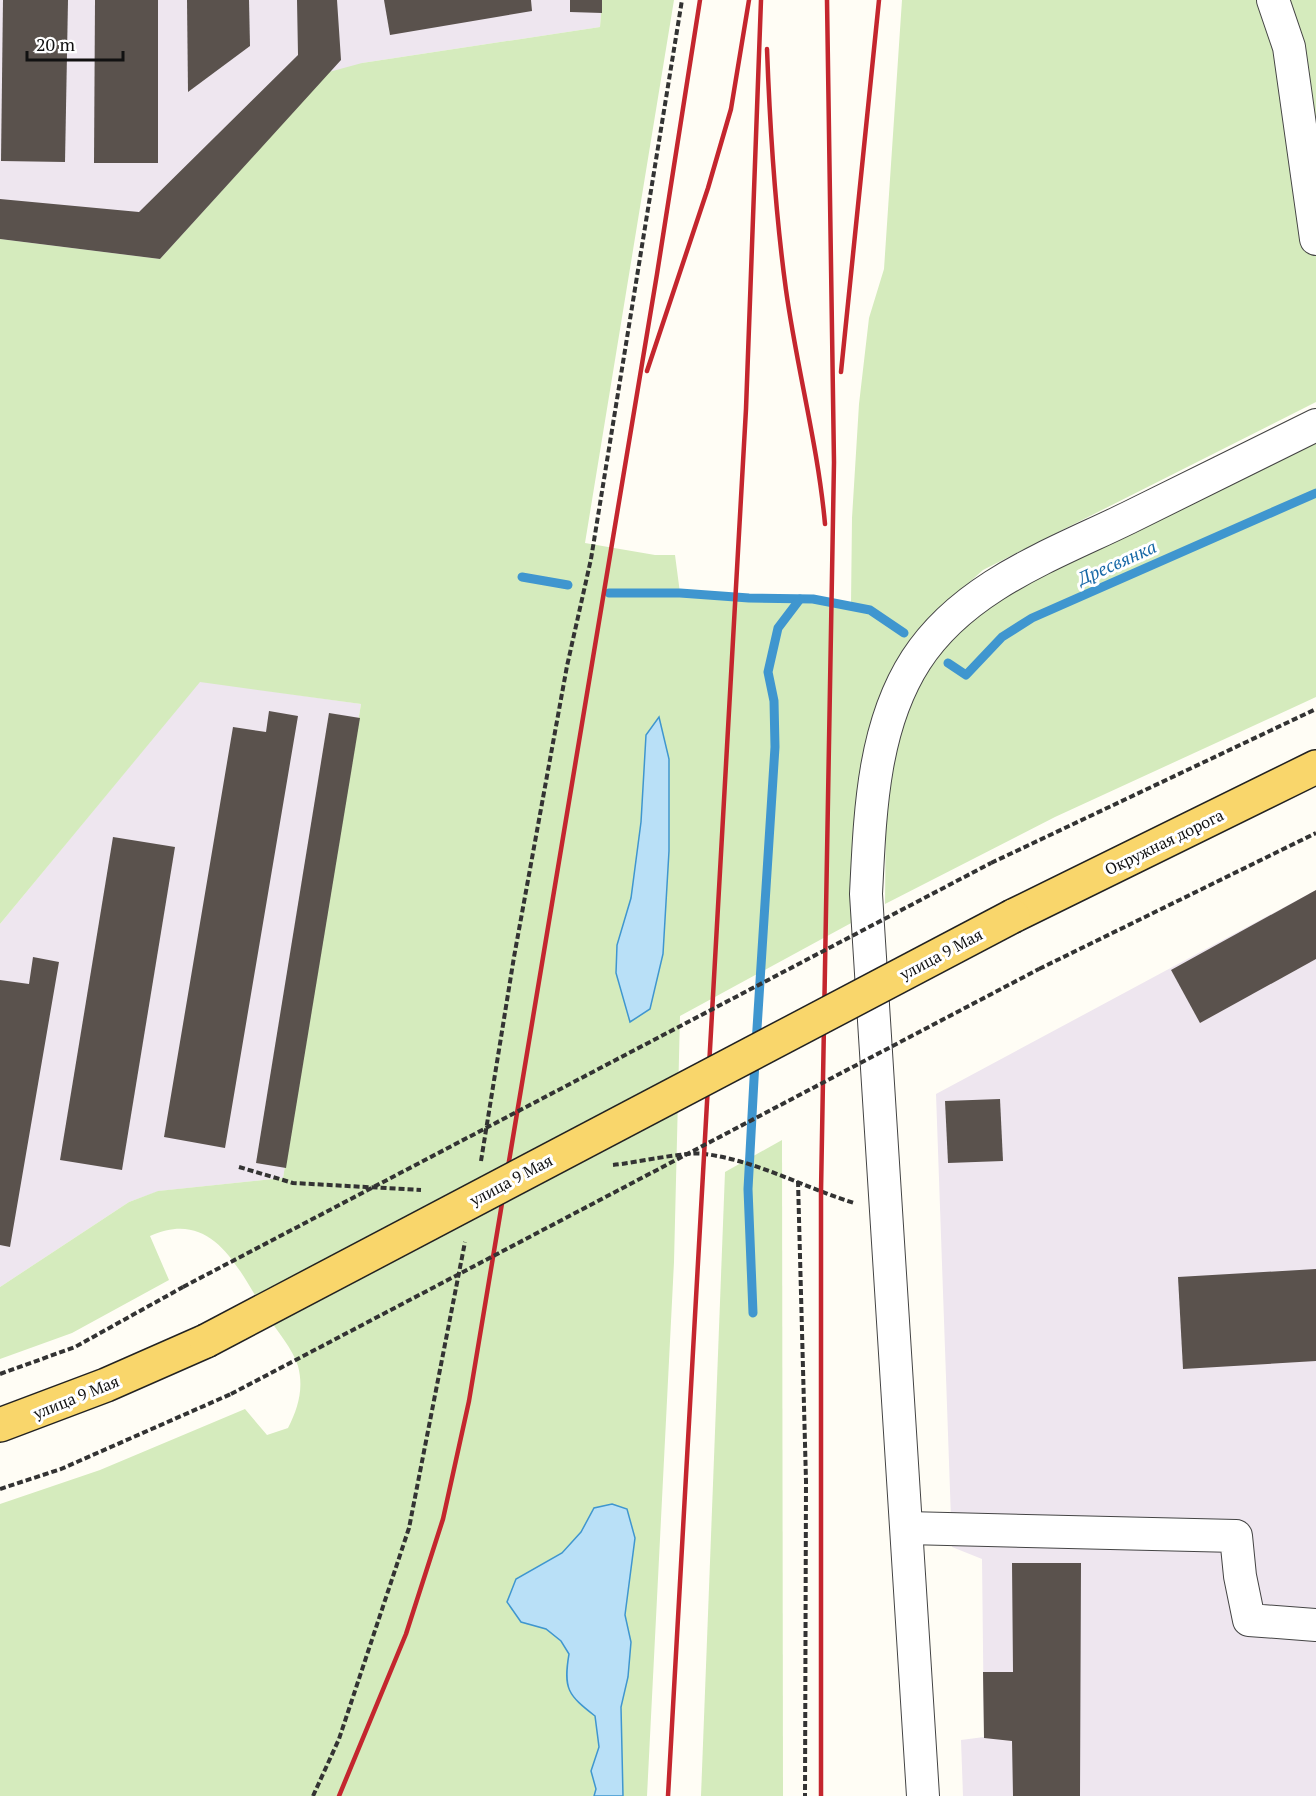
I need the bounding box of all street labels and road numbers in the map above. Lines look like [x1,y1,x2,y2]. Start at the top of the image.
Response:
street label: Окружная дорога [1101,804,1227,880]
street label: улица 9 Мая [895,923,986,986]
street label: улица 9 Мая [465,1149,556,1212]
street label: улица 9 Мая [29,1370,122,1425]

